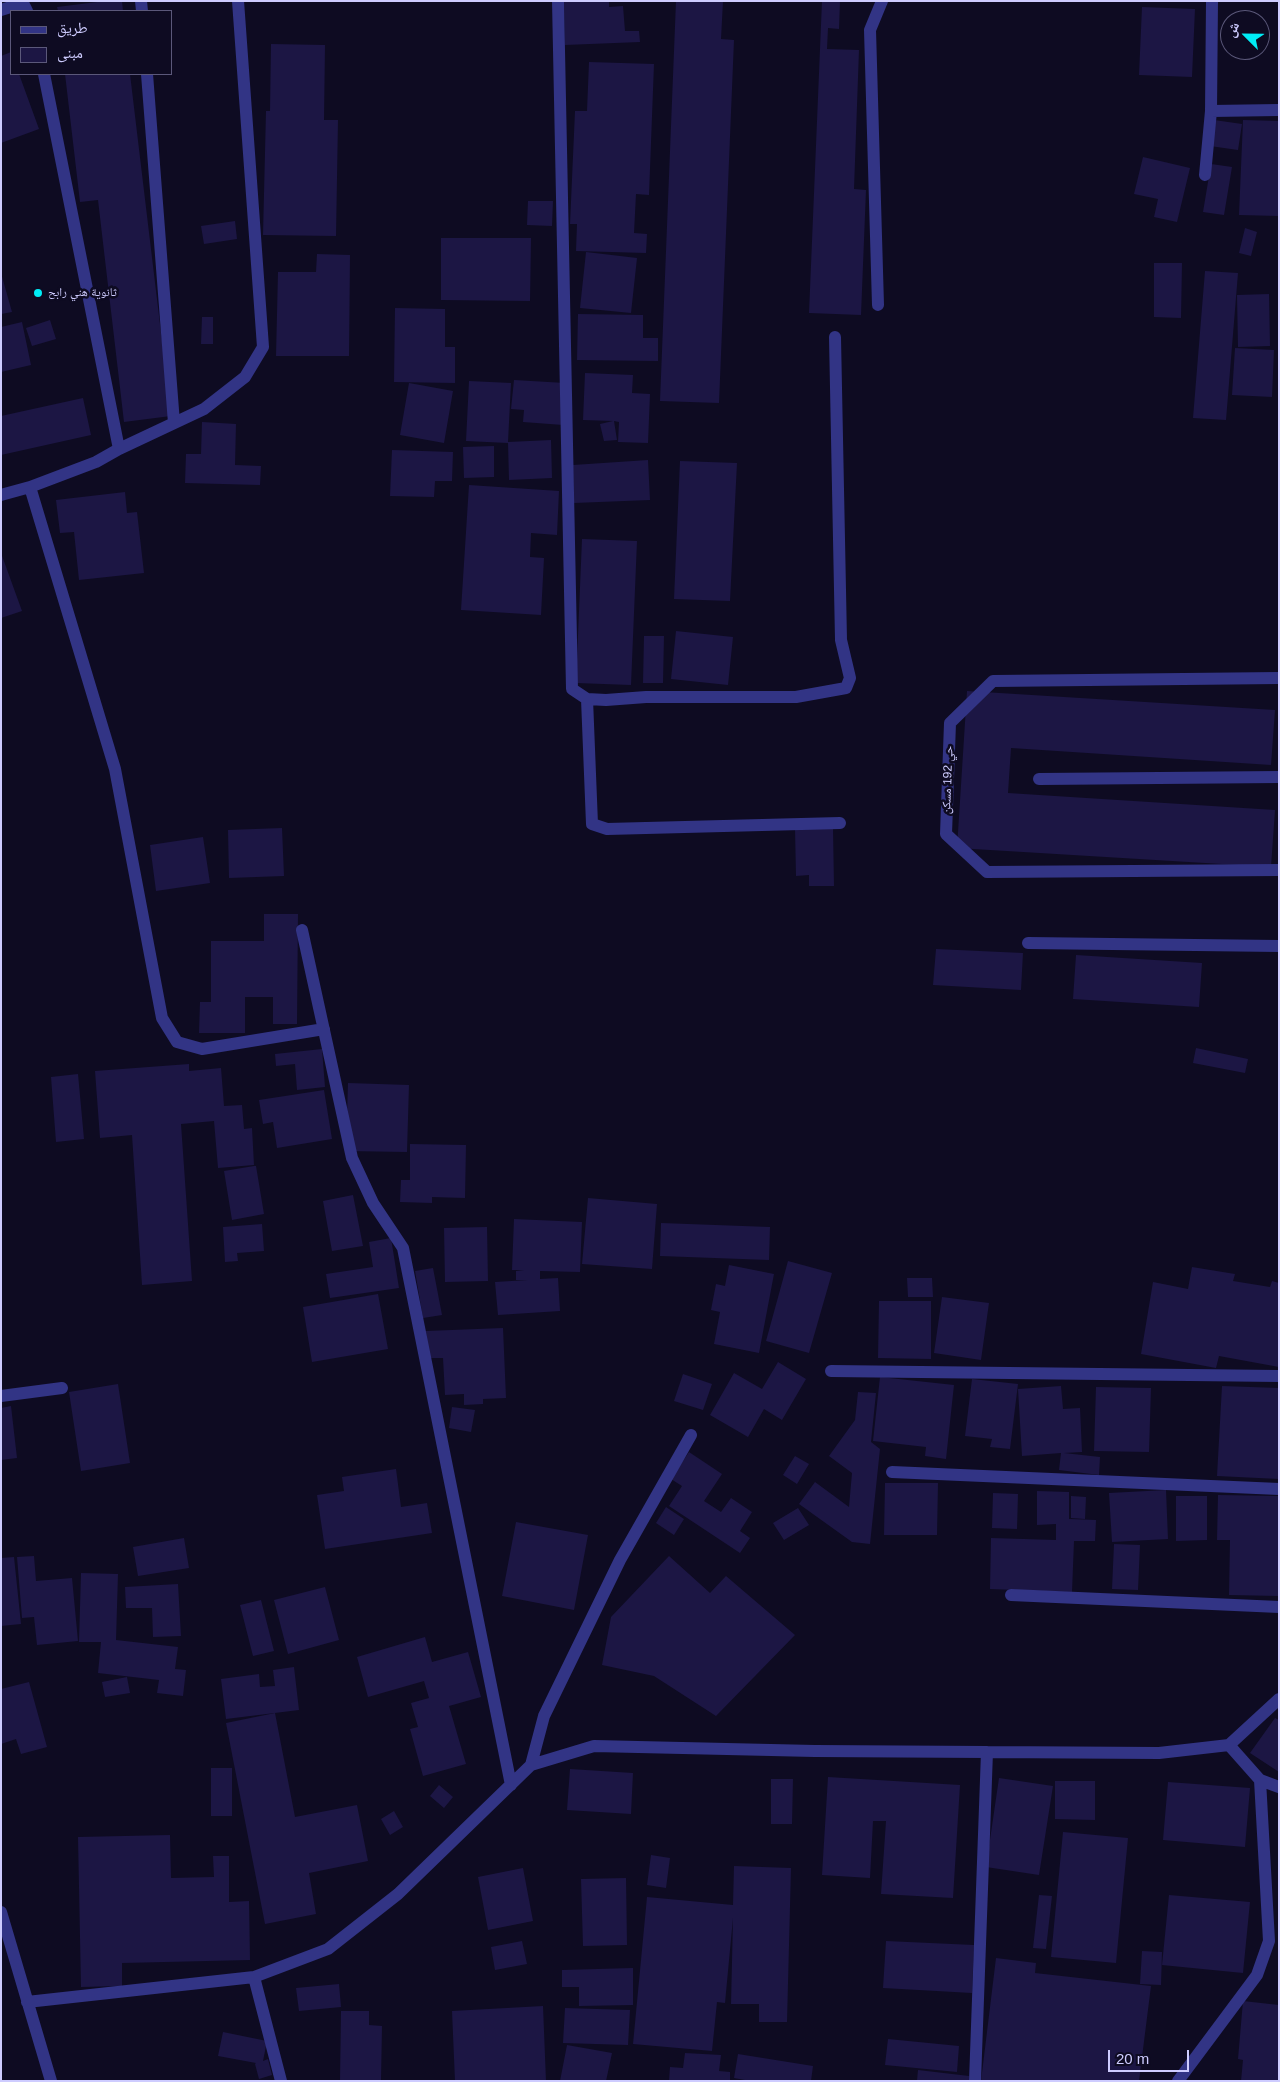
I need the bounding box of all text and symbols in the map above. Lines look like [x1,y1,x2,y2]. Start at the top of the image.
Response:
legend [10,10,172,75]
north arrow [1220,10,1270,60]
text: طريق [57,19,88,36]
text: ش [1222,20,1242,40]
text: مبنى [57,44,83,61]
place label: ثانوية هني رابح [48,286,117,300]
marker: ثانوية هني رابح [32,287,44,299]
street label: حي 192 مسكن [940,746,956,814]
scale bar [1110,2040,1191,2072]
text: 20 m [1116,2050,1149,2067]

